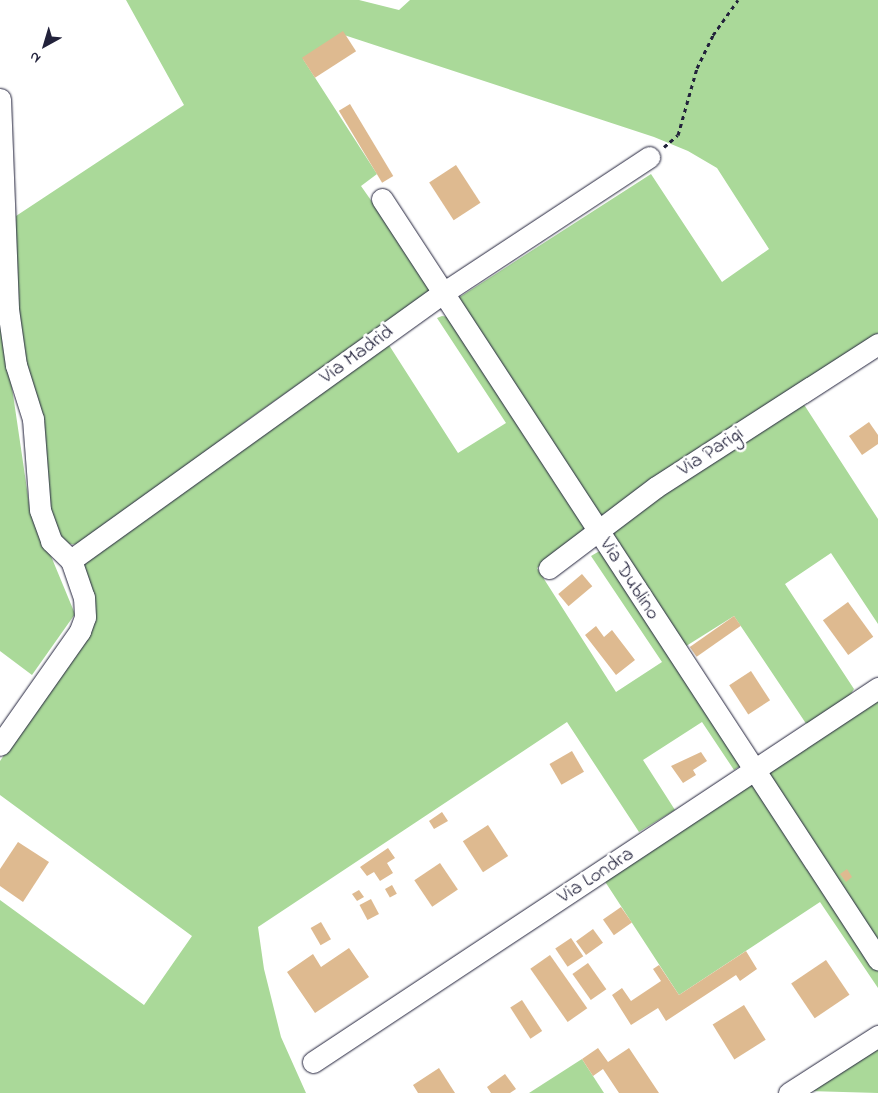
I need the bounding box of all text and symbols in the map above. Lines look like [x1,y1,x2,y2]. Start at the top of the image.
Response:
north arrow [20,20,70,70]
text: N [25,46,46,68]
street label: Via Madrid [316,320,398,390]
street label: Via Parigi [674,422,748,482]
street label: Via Dublino [594,533,664,625]
street label: Via Londra [554,843,638,909]

